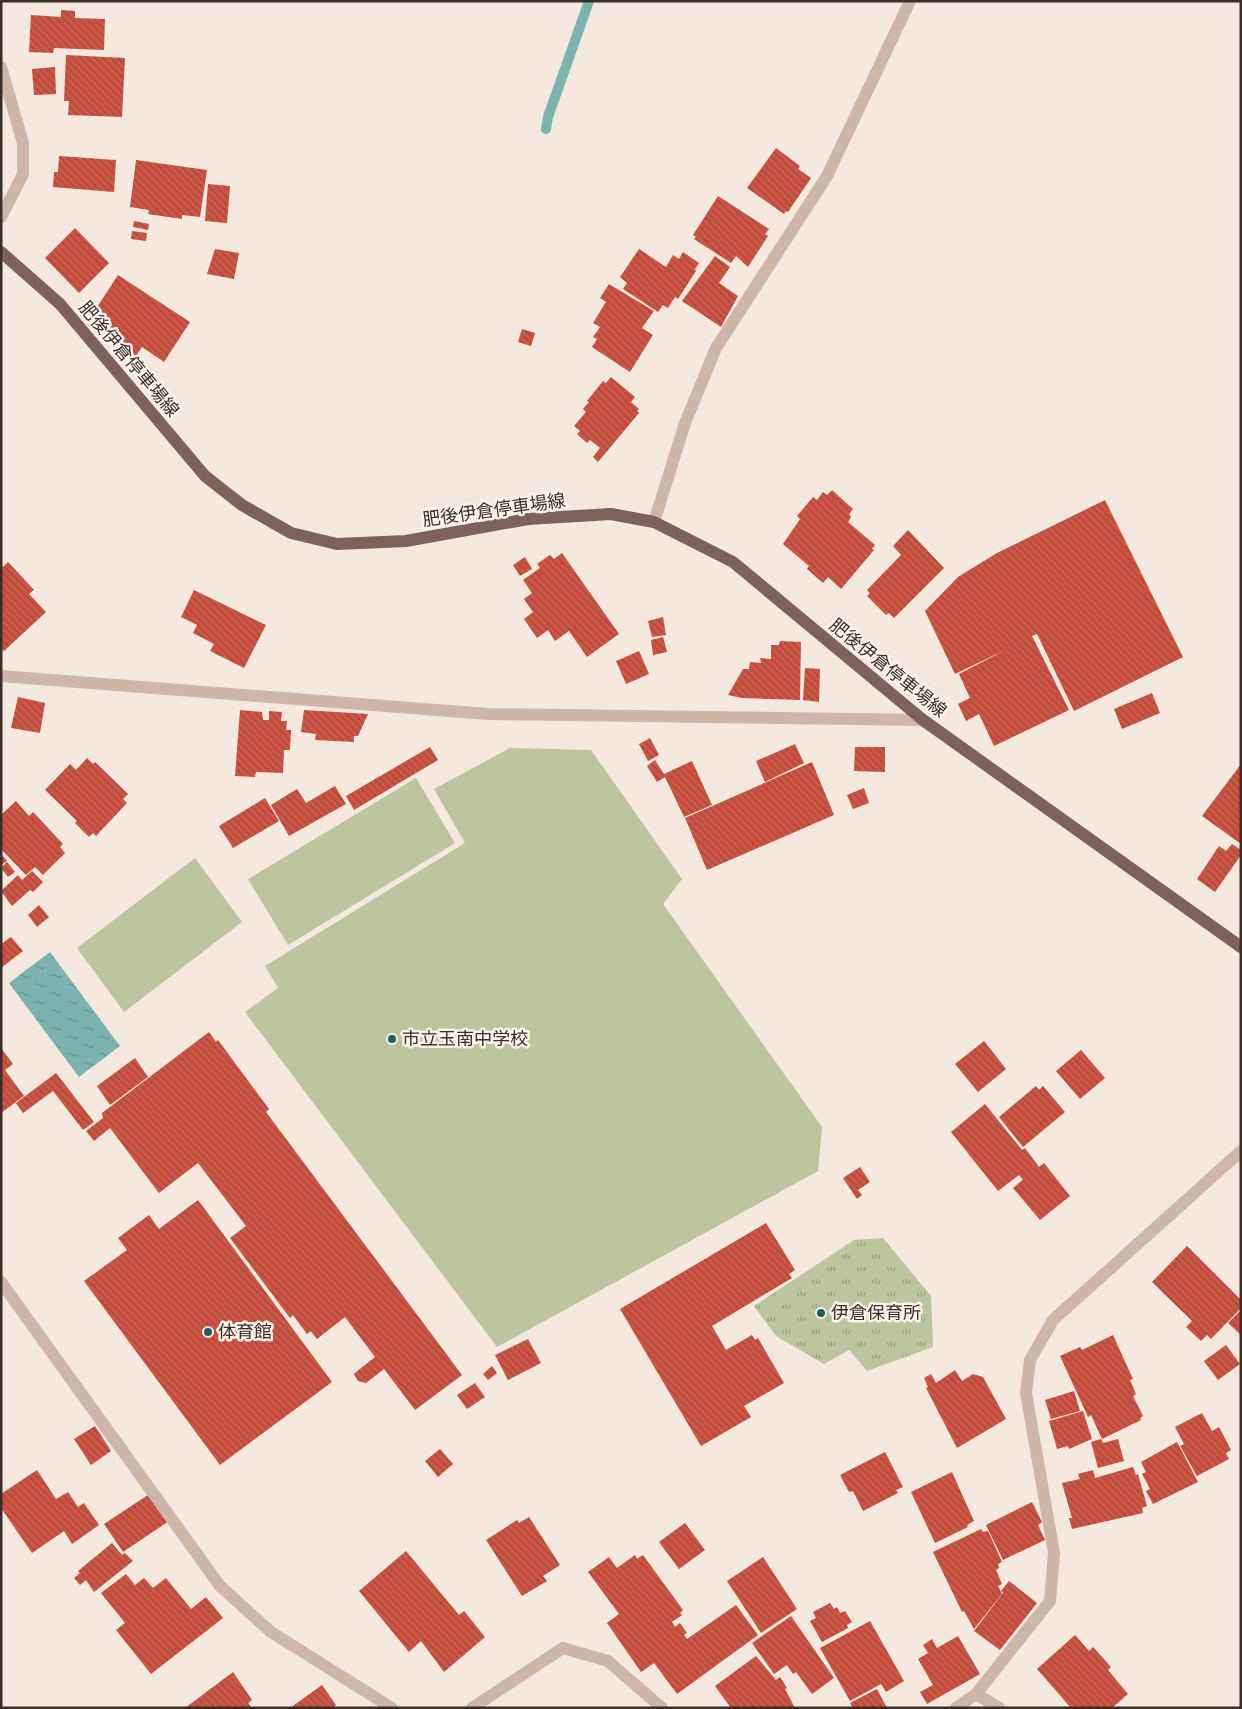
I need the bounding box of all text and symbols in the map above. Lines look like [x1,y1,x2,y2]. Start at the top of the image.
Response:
street label: 肥後伊倉停車場線 [74,297,184,421]
street label: 肥後伊倉停車場線 [421,489,567,531]
street label: 肥後伊倉停車場線 [825,614,951,722]
place label: 市立玉南中学校 [402,1028,528,1050]
marker: 市立玉南中学校 [386,1033,398,1045]
place label: 伊倉保育所 [831,1302,921,1324]
marker: 伊倉保育所 [815,1307,827,1319]
place label: 体育館 [218,1321,272,1343]
marker: 体育館 [202,1326,214,1338]

